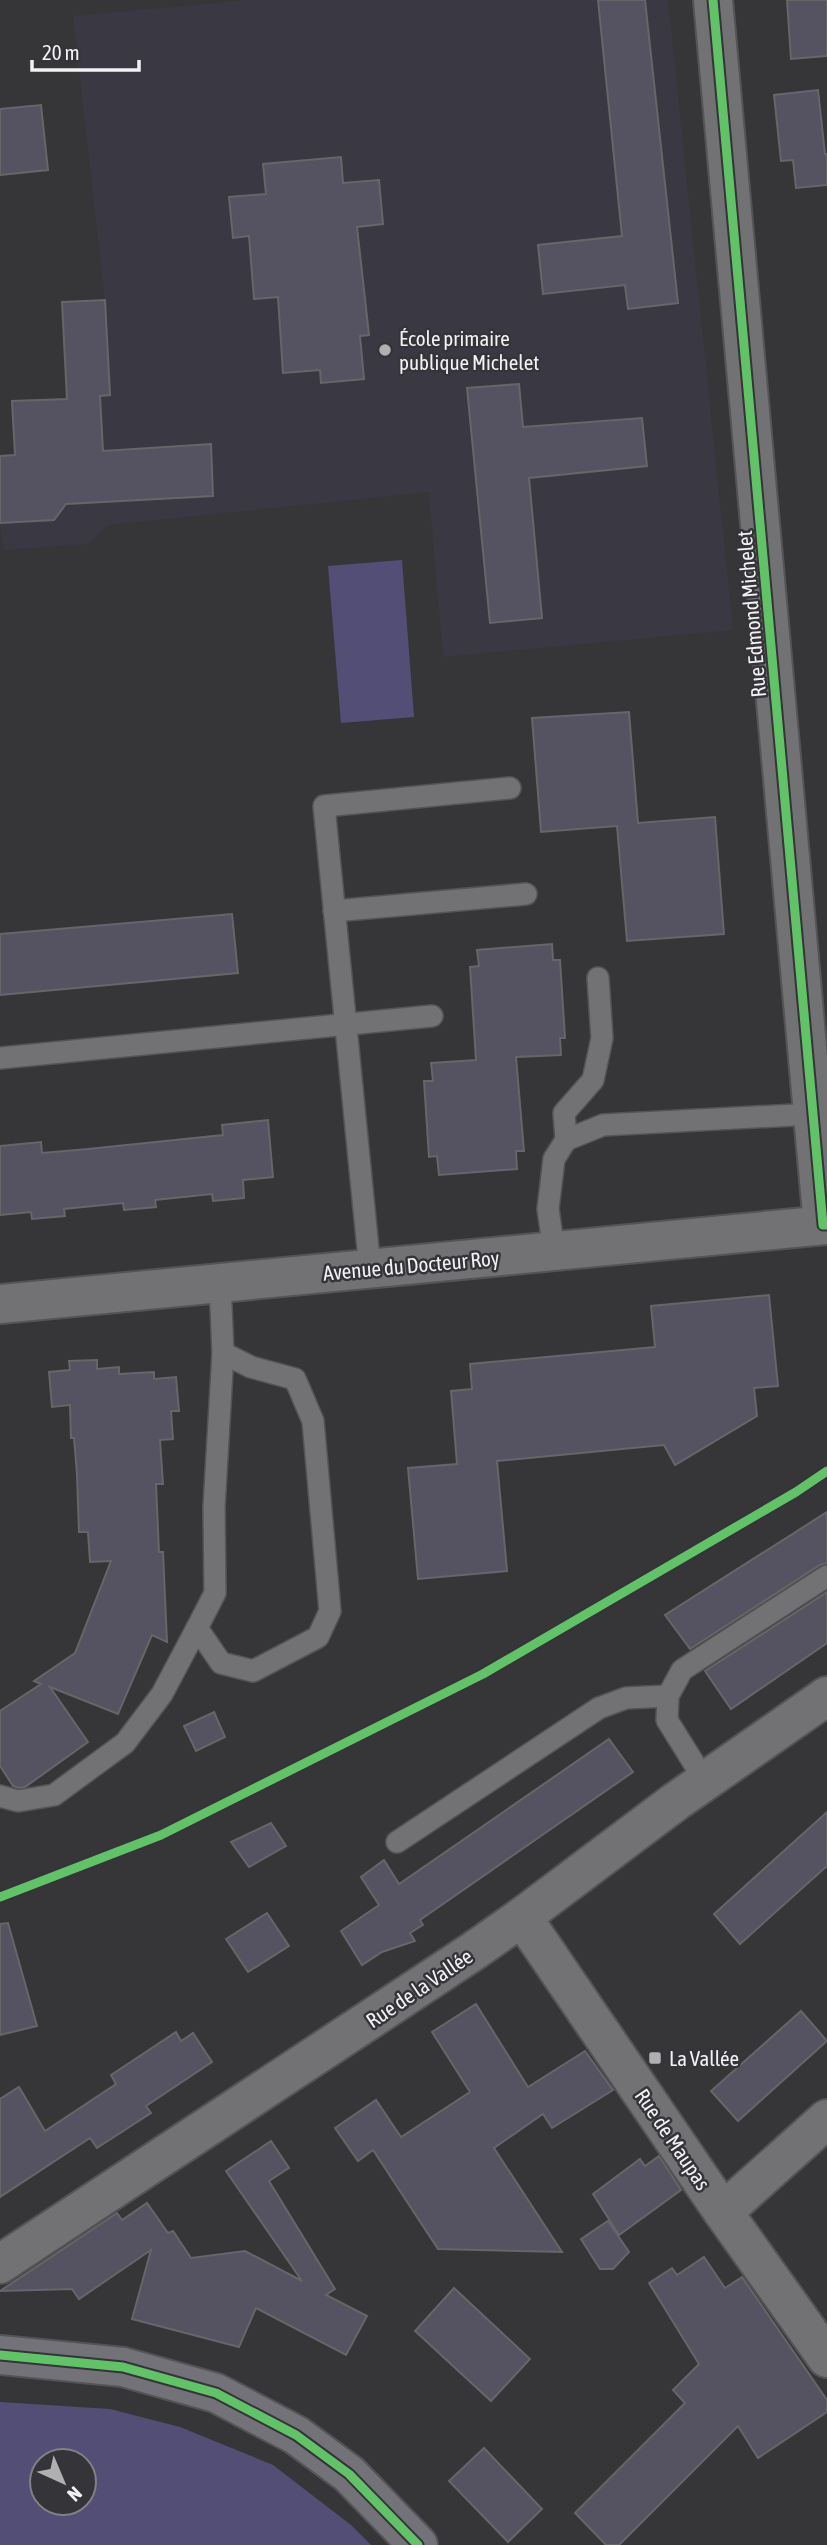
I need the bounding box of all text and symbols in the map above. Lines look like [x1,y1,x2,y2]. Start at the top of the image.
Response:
scale bar [32,28,138,72]
text: 20 m [42,40,80,64]
place label: École primaire publique Michelet [399,326,539,374]
marker: École primaire publique Michelet [377,342,393,358]
street label: Rue Edmond Michelet [732,530,770,698]
street label: Avenue du Docteur Roy [322,1245,500,1285]
street label: Rue de la Vallée [361,1944,477,2032]
place label: La Vallée [669,2046,739,2070]
marker: La Vallée [647,2050,663,2066]
street label: Rue de Maupas [630,2084,716,2194]
north arrow [28,2447,98,2517]
text: N [63,2482,86,2506]

